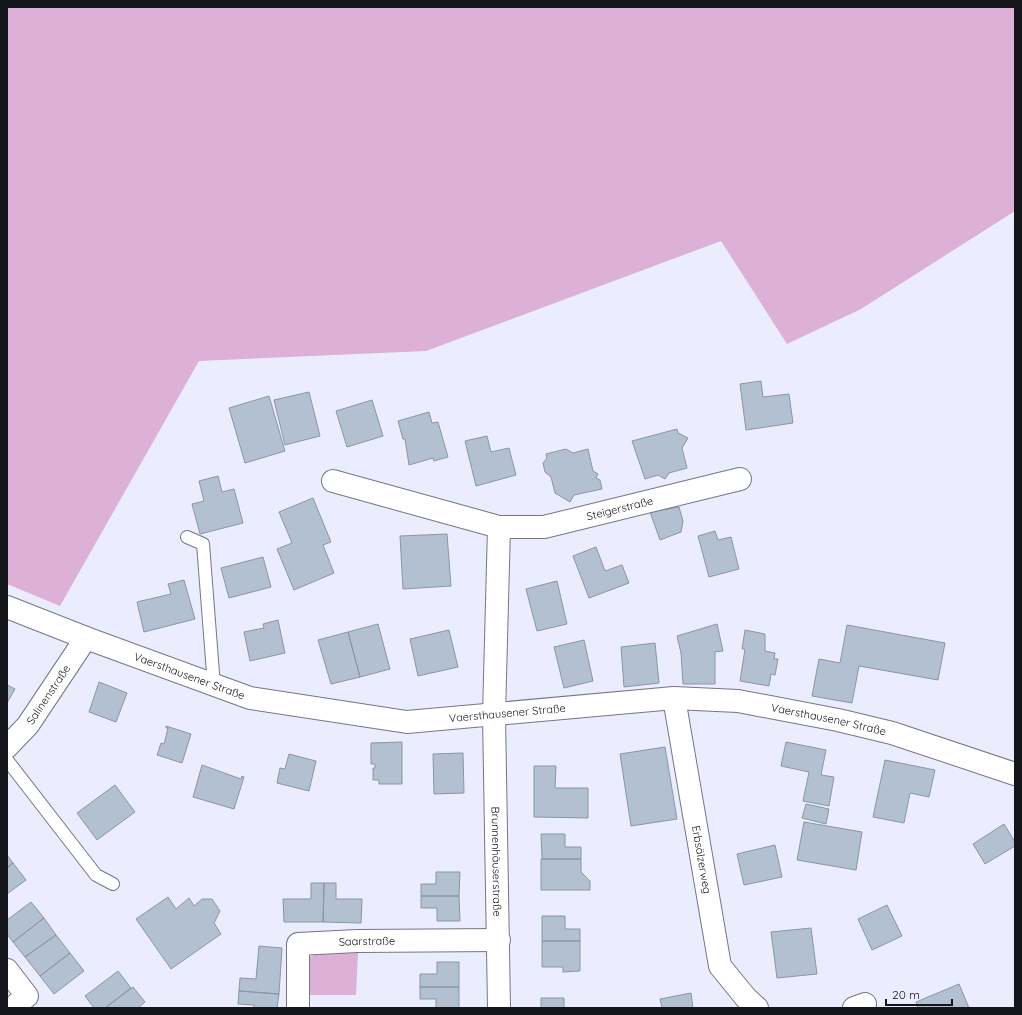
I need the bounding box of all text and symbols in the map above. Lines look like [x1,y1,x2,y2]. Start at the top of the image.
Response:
street label: Steigerstraße [585,494,655,523]
street label: Vaersthausener Straße [132,649,247,703]
street label: Salinenstraße [23,662,73,727]
street label: Vaersthausener Straße [770,700,888,738]
street label: Vaersthausener Straße [448,701,566,725]
street label: Brunnenhäuserstraße [489,806,504,917]
street label: Erbsälzerweg [689,824,714,895]
street label: Saarstraße [338,934,395,949]
scale bar [886,981,952,1007]
text: 20 m [892,987,920,1002]

